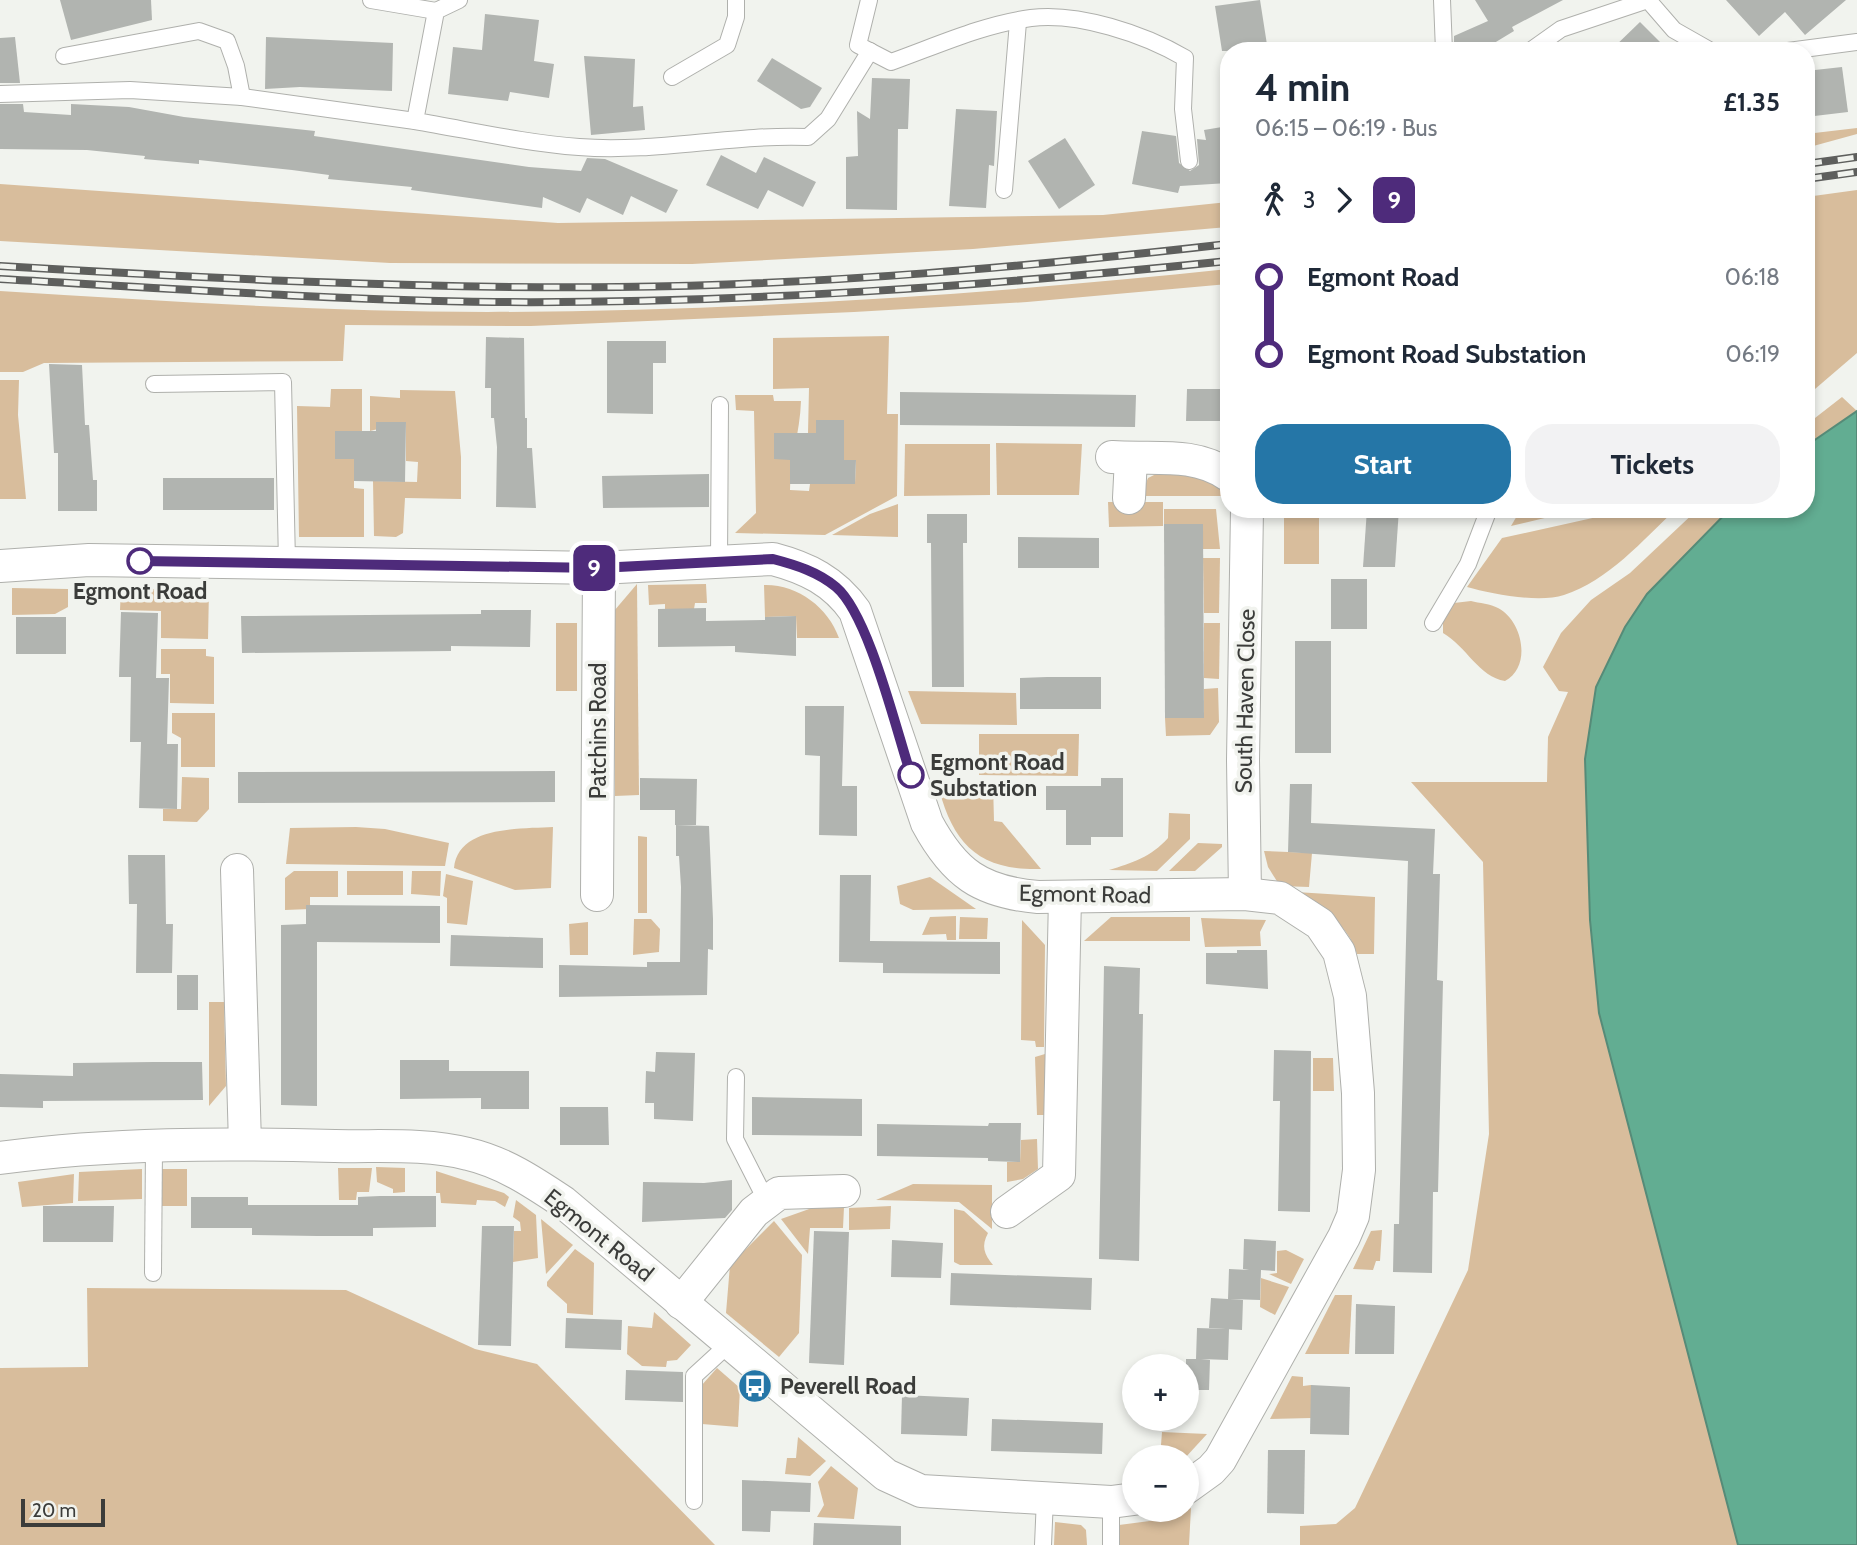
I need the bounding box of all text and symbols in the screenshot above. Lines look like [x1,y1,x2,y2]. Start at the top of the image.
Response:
text: 4 min [1255,64,1350,111]
text: £1.35 [1723,86,1780,118]
text: 06:15 – 06:19 · Bus [1255,114,1437,142]
icon: walk [1255,181,1293,219]
icon: forward [1325,181,1363,219]
text: 9 [1387,185,1401,214]
text: 3 [1303,186,1315,214]
text: Egmont Road [1307,261,1459,293]
text: 06:18 [1725,263,1780,291]
text: Egmont Road Substation [1307,338,1586,370]
text: 06:19 [1726,340,1780,368]
button: Start [1255,424,1511,504]
button: Tickets [1525,424,1780,504]
line badge: 9 [571,545,617,591]
marker: Egmont Road [127,548,153,574]
text: 9 [587,553,601,582]
place label: Egmont Road [73,577,207,605]
street label: South Haven Close [1229,608,1261,793]
street label: Patchins Road [584,663,612,799]
place label: Egmont Road Substation [930,748,1065,802]
marker: Egmont Road Substation [898,762,924,788]
street label: Egmont Road [1019,879,1151,909]
street label: Egmont Road [539,1183,659,1287]
map controls [1122,1354,1199,1522]
button: + [1122,1354,1199,1431]
bus stop icon: Peverell Road [736,1367,774,1405]
place label: Peverell Road [780,1372,916,1400]
button: − [1122,1445,1199,1522]
scale bar [21,1496,105,1528]
text: 20 m [32,1499,76,1522]

